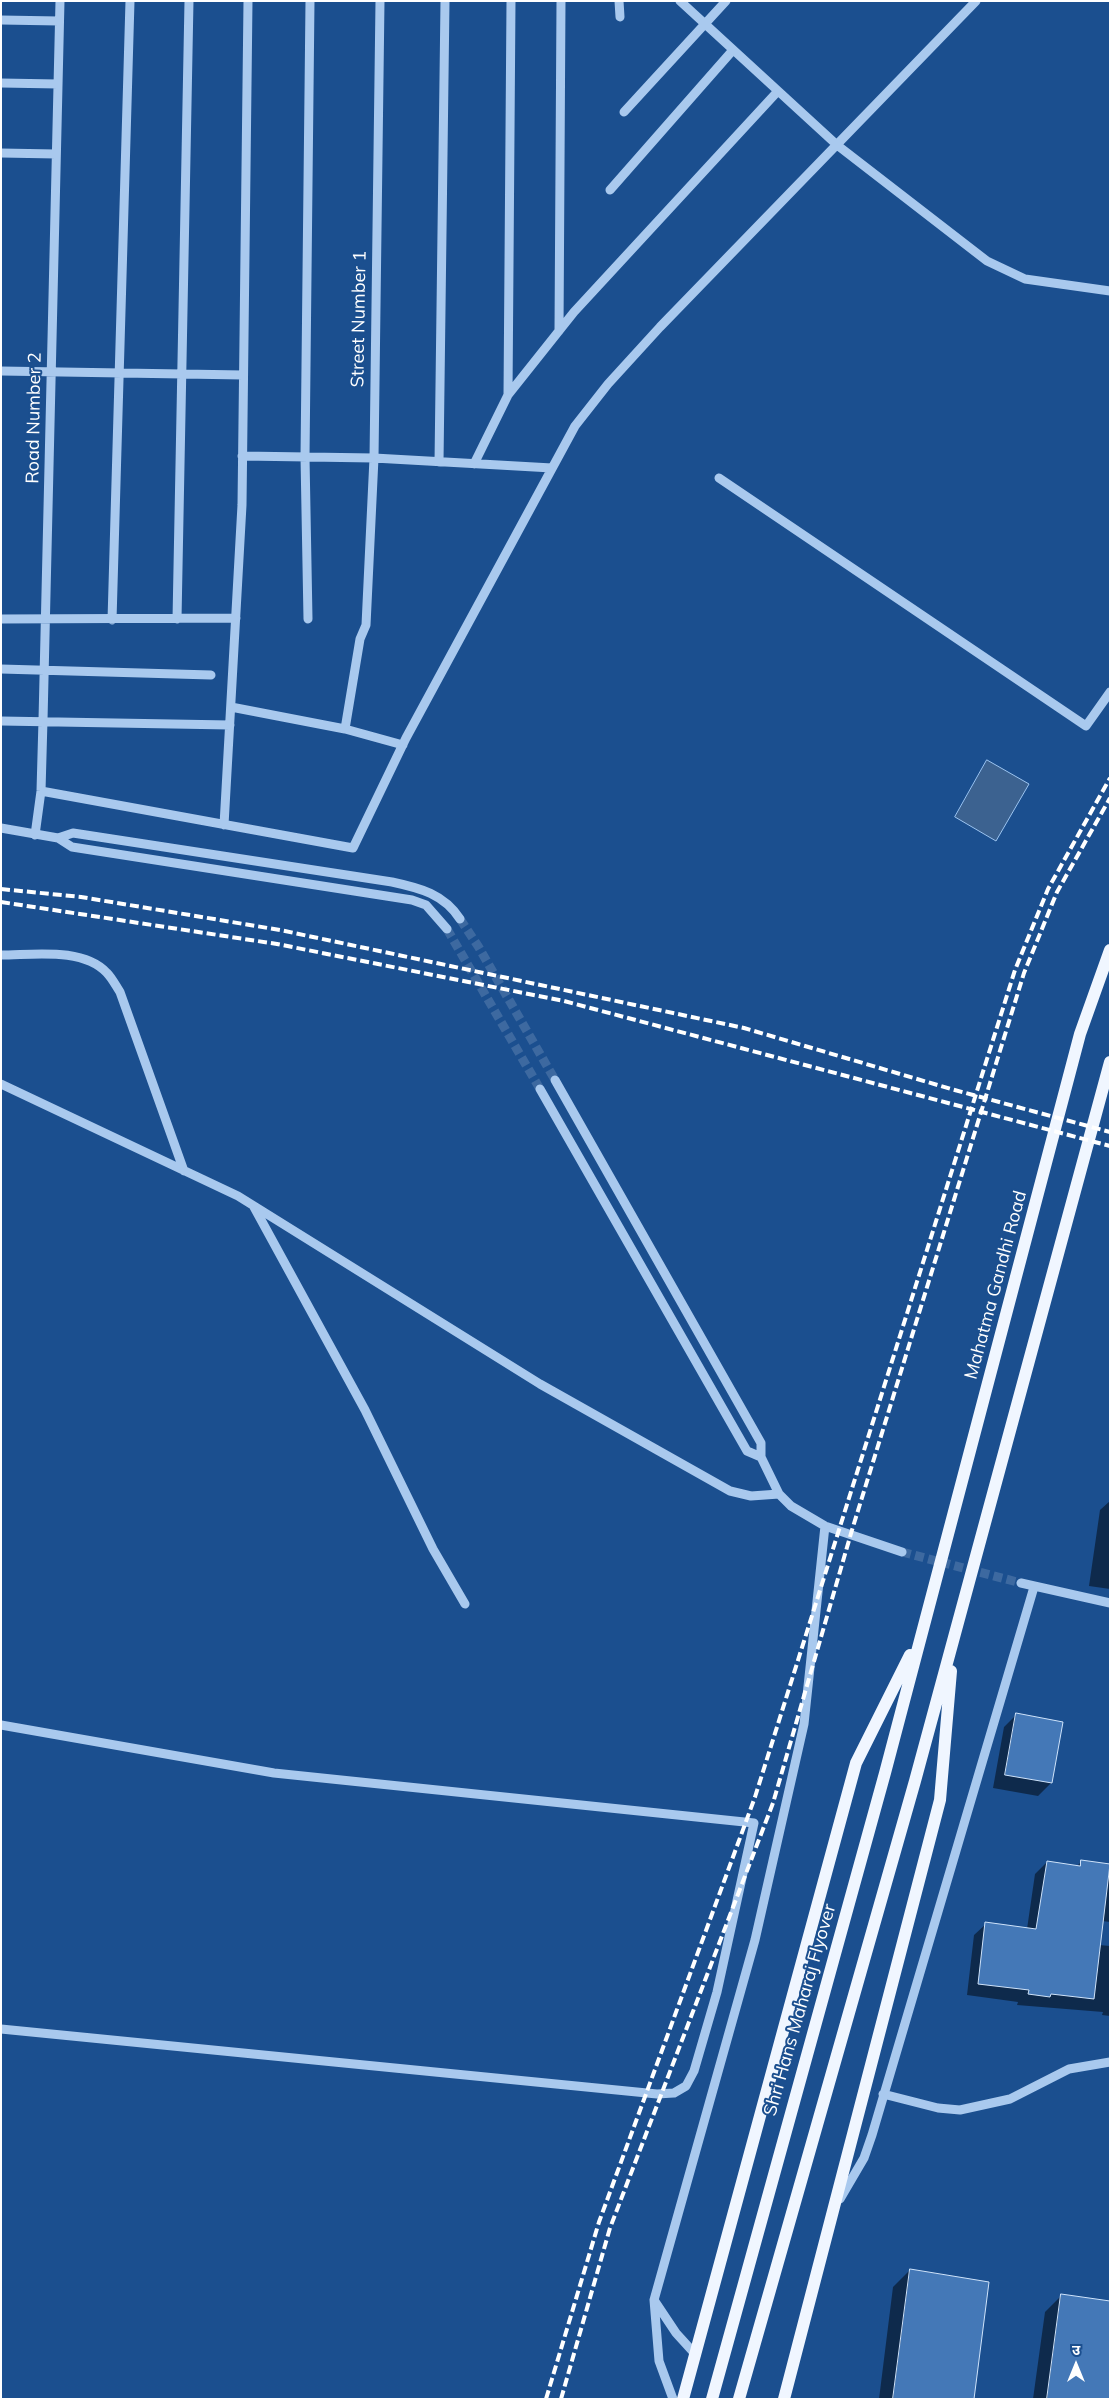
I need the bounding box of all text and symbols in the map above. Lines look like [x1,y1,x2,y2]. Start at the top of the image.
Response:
street label: Street Number 1 [347,250,371,388]
street label: Road Number 2 [22,352,46,484]
street label: Mahatma Gandhi Road [960,1188,1032,1382]
street label: Shri Hans Maharaj Flyover [759,1901,841,2119]
north arrow [1051,2340,1101,2390]
text: उ [1072,2341,1080,2359]

